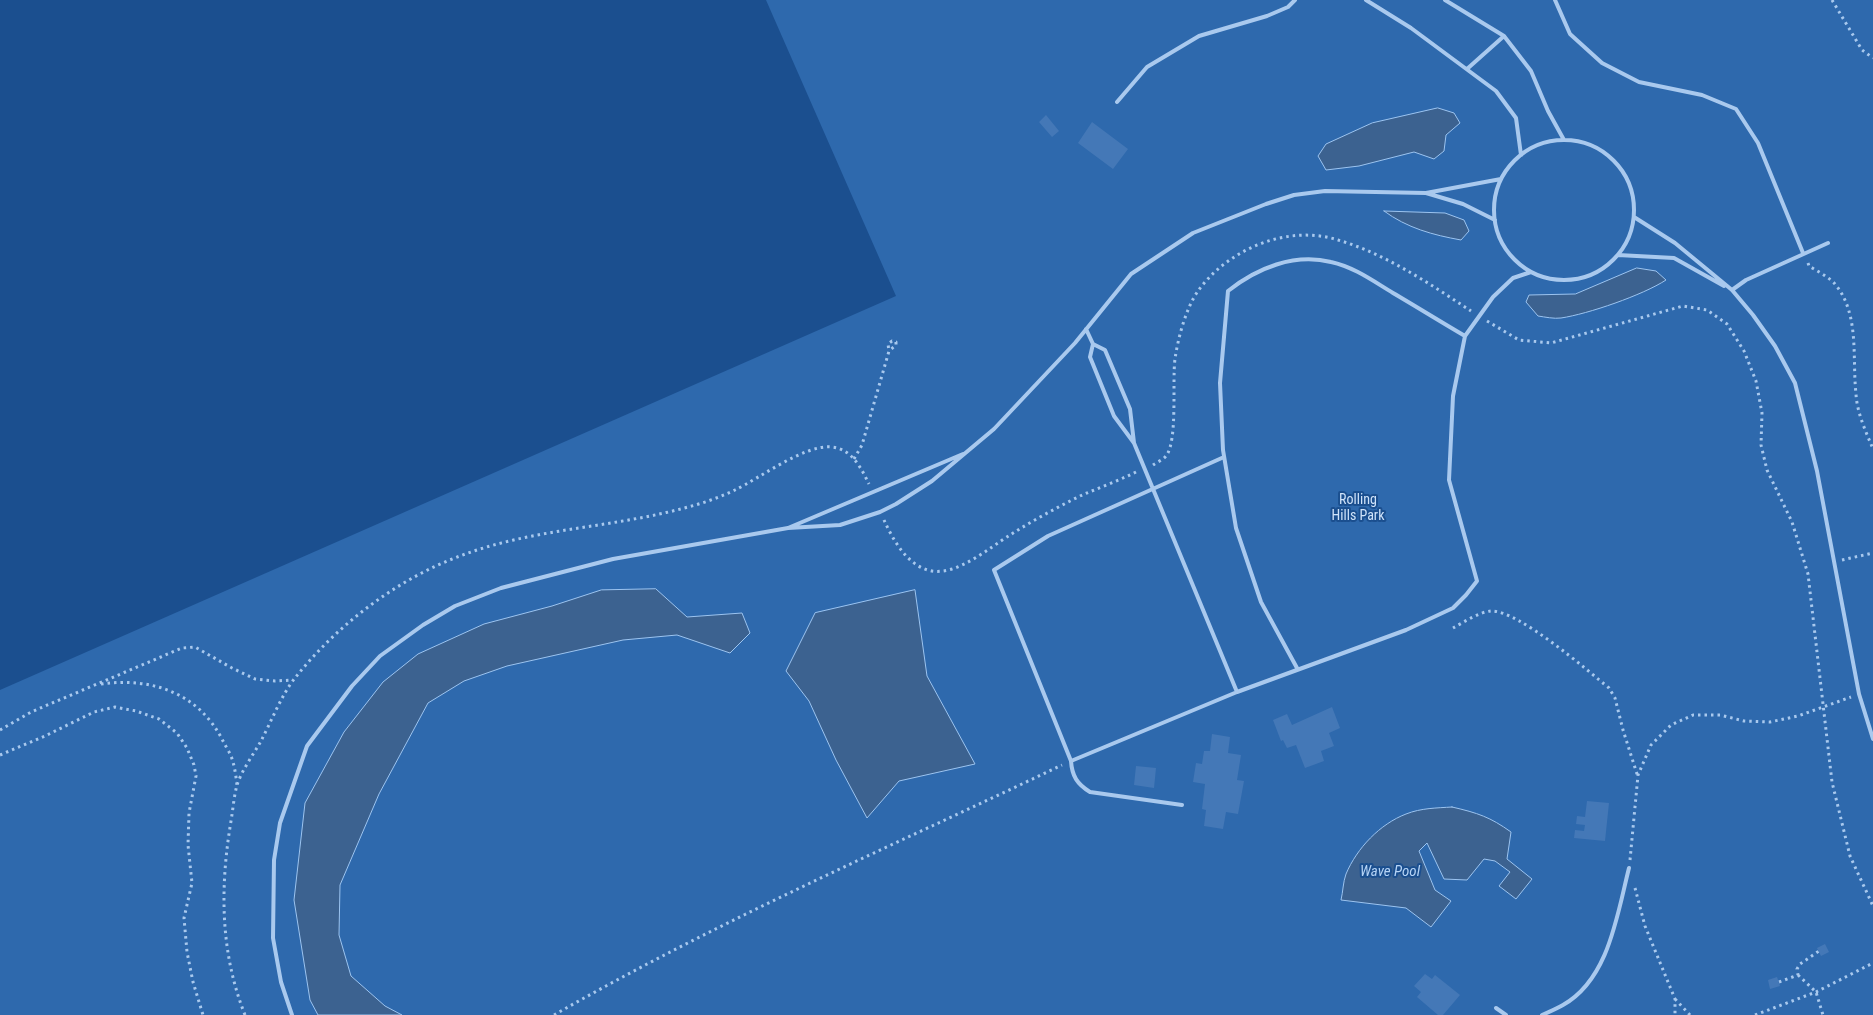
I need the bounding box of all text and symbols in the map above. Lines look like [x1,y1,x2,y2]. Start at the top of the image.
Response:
park label: Rolling Hills Park [1332,492,1384,524]
water label: Wave Pool [1360,863,1420,881]

